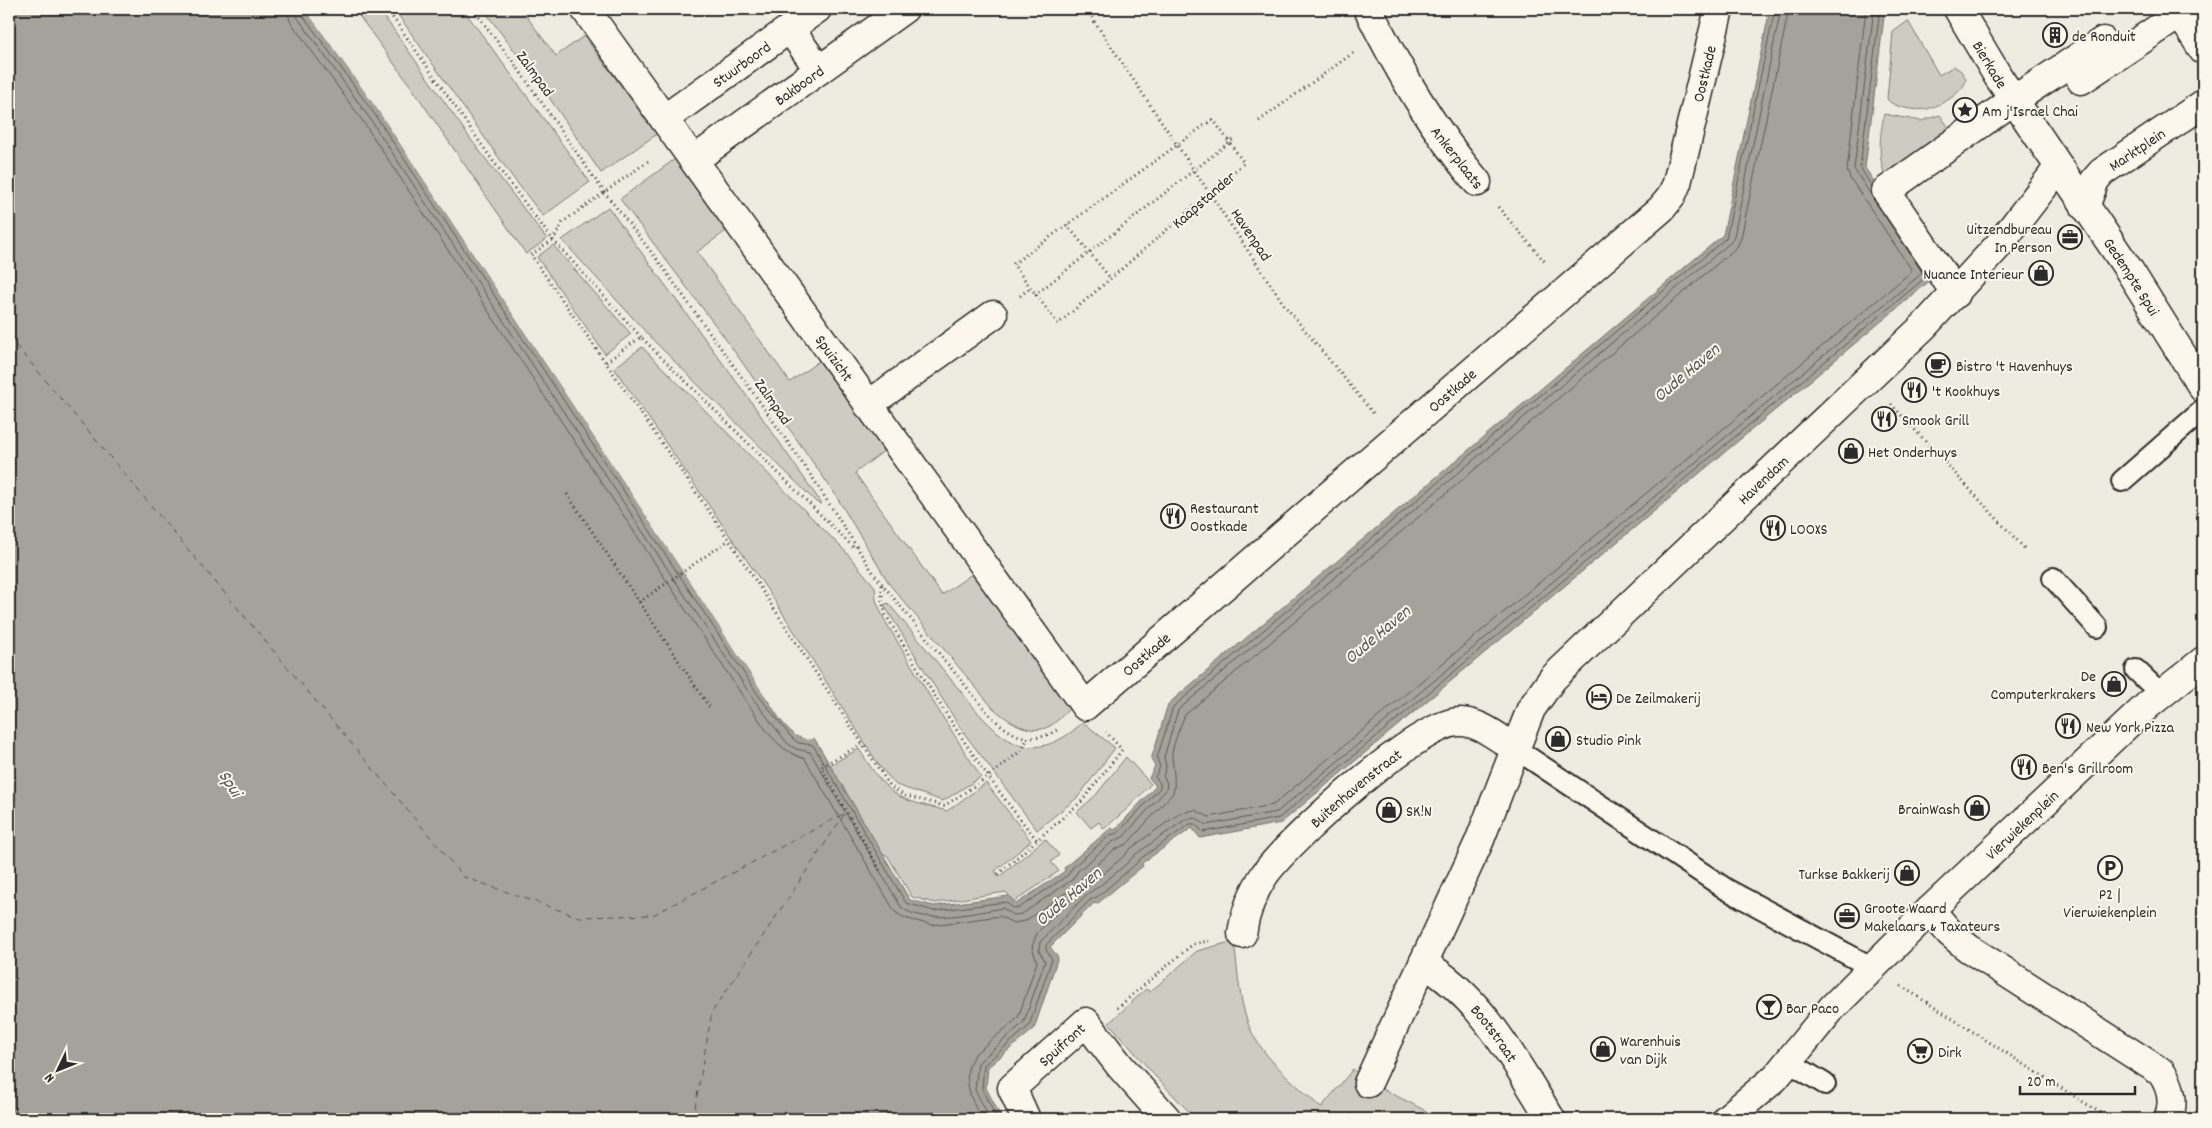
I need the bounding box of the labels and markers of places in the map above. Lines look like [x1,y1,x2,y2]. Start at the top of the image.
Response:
building icon: de Ronduit [2042,22,2068,48]
place label: de Ronduit [2072,26,2136,49]
place icon: Am j'Israel Chai [1952,97,1978,123]
place label: Am j'Israel Chai [1982,101,2078,124]
place label: Uitzendbureau In Person [1966,219,2052,260]
office icon: Uitzendbureau In Person [2057,224,2083,250]
shop icon: Nuance Interieur [2028,260,2054,286]
place label: Nuance Interieur [1923,264,2024,287]
cafe icon: Bistro 't Havenhuys [1925,352,1951,378]
place label: Bistro 't Havenhuys [1956,356,2073,379]
restaurant icon: 't Kookhuys [1901,377,1927,403]
place label: 't Kookhuys [1932,381,2001,404]
restaurant icon: Smook Grill [1871,406,1897,432]
place label: Smook Grill [1902,410,1969,433]
shop icon: Het Onderhuys [1838,438,1864,464]
place label: Het Onderhuys [1868,442,1958,465]
place label: Restaurant Oostkade [1190,498,1259,539]
restaurant icon: Restaurant Oostkade [1160,503,1186,529]
restaurant icon: LOOXS [1760,515,1786,541]
place label: LOOXS [1790,519,1828,542]
place label: De Computerkrakers [1991,666,2096,707]
shop icon: De Computerkrakers [2101,671,2127,697]
hotel icon: De Zeilmakerij [1586,684,1612,710]
place label: De Zeilmakerij [1616,688,1701,711]
restaurant icon: New York Pizza [2055,713,2081,739]
place label: New York Pizza [2086,717,2174,740]
shop icon: Studio Pink [1545,726,1571,752]
place label: Studio Pink [1576,730,1641,753]
restaurant icon: Ben's Grillroom [2011,754,2037,780]
place label: Ben's Grillroom [2042,758,2133,781]
shop icon: BrainWash [1964,795,1990,821]
shop icon: SK!N [1376,797,1402,823]
place label: BrainWash [1898,799,1960,822]
place label: SK!N [1406,801,1432,824]
parking icon: P2 | Vierwiekenplein [2097,855,2123,881]
shop icon: Turkse Bakkerij [1894,860,1920,886]
place label: Turkse Bakkerij [1798,864,1890,887]
place label: P2 | Vierwiekenplein [2063,884,2157,925]
place label: Groote Waard Makelaars & Taxateurs [1864,898,2000,939]
office icon: Groote Waard Makelaars & Taxateurs [1834,903,1860,929]
bar icon: Bar Paco [1756,994,1782,1020]
place label: Bar Paco [1786,998,1839,1021]
place label: Warenhuis van Dijk [1620,1031,1681,1072]
shop icon: Warenhuis van Dijk [1590,1036,1616,1062]
supermarket icon: Dirk [1907,1038,1933,1064]
place label: Dirk [1938,1042,1962,1065]

